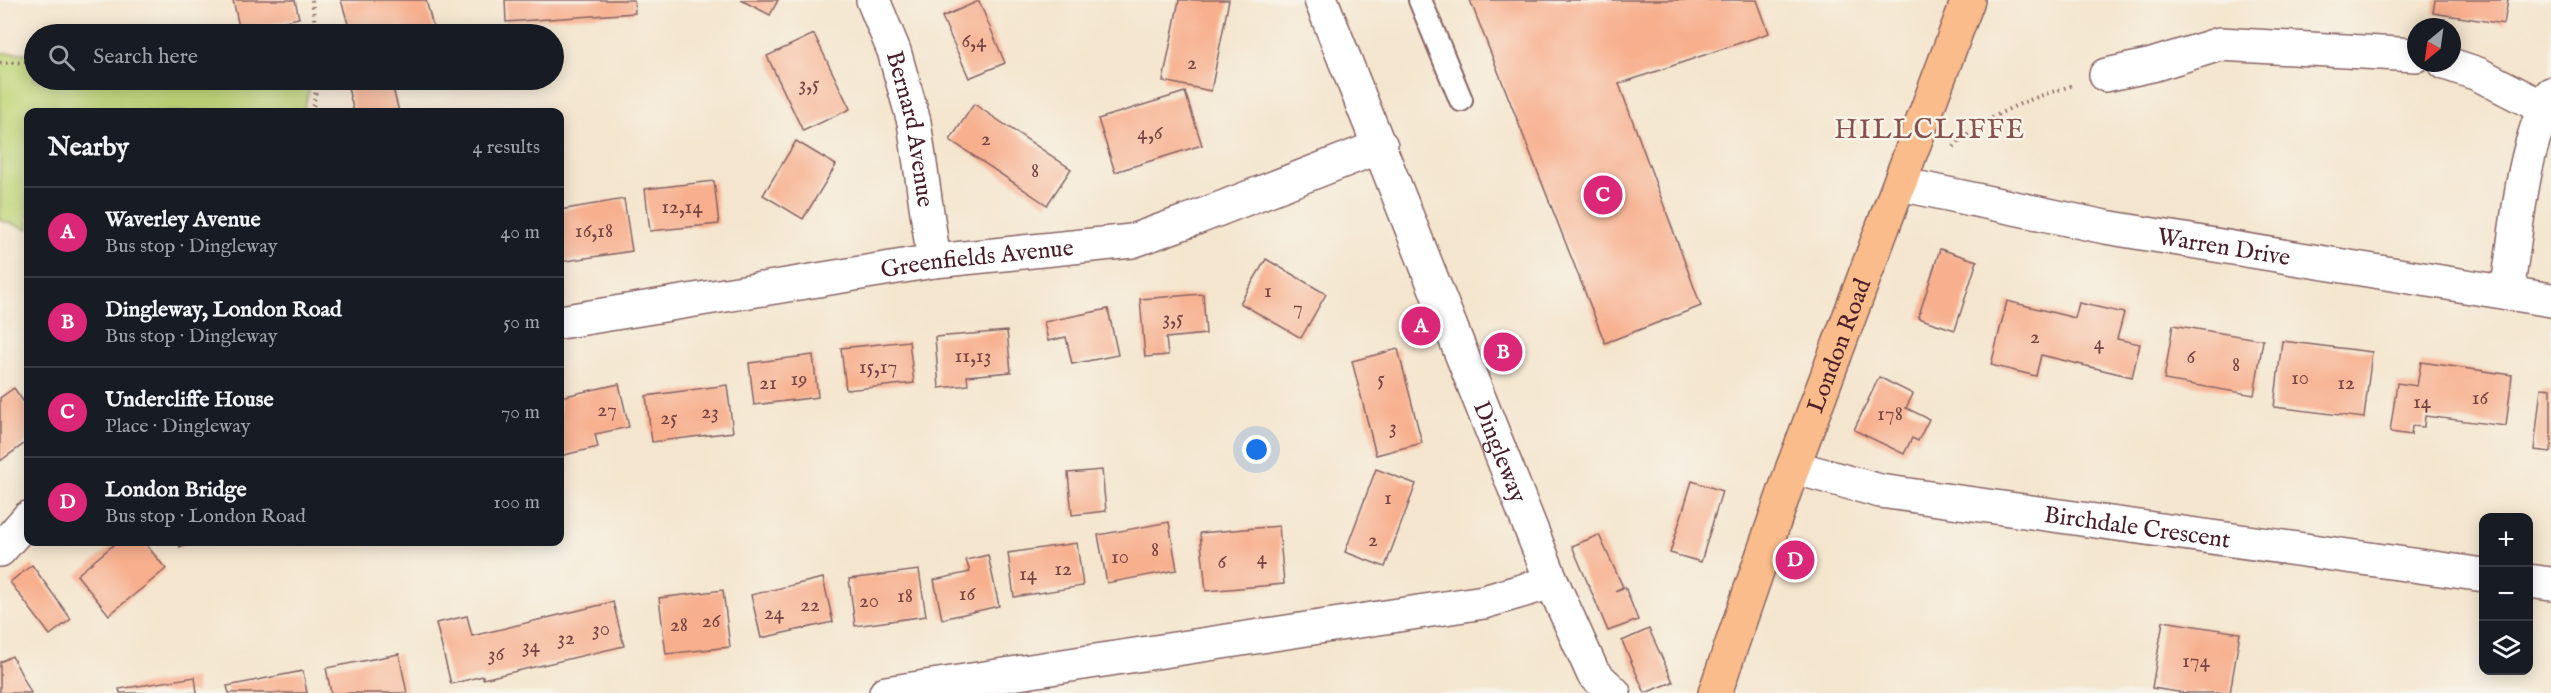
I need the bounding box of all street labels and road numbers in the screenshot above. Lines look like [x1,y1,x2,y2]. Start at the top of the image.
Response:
street label: Bernard Avenue [878,47,940,209]
street label: Warren Drive [2155,222,2293,274]
street label: Greenfields Avenue [878,233,1075,286]
street label: London Road [1801,274,1879,417]
street label: Dingleway [1465,397,1533,508]
street label: Birchdale Crescent [2042,500,2232,557]

